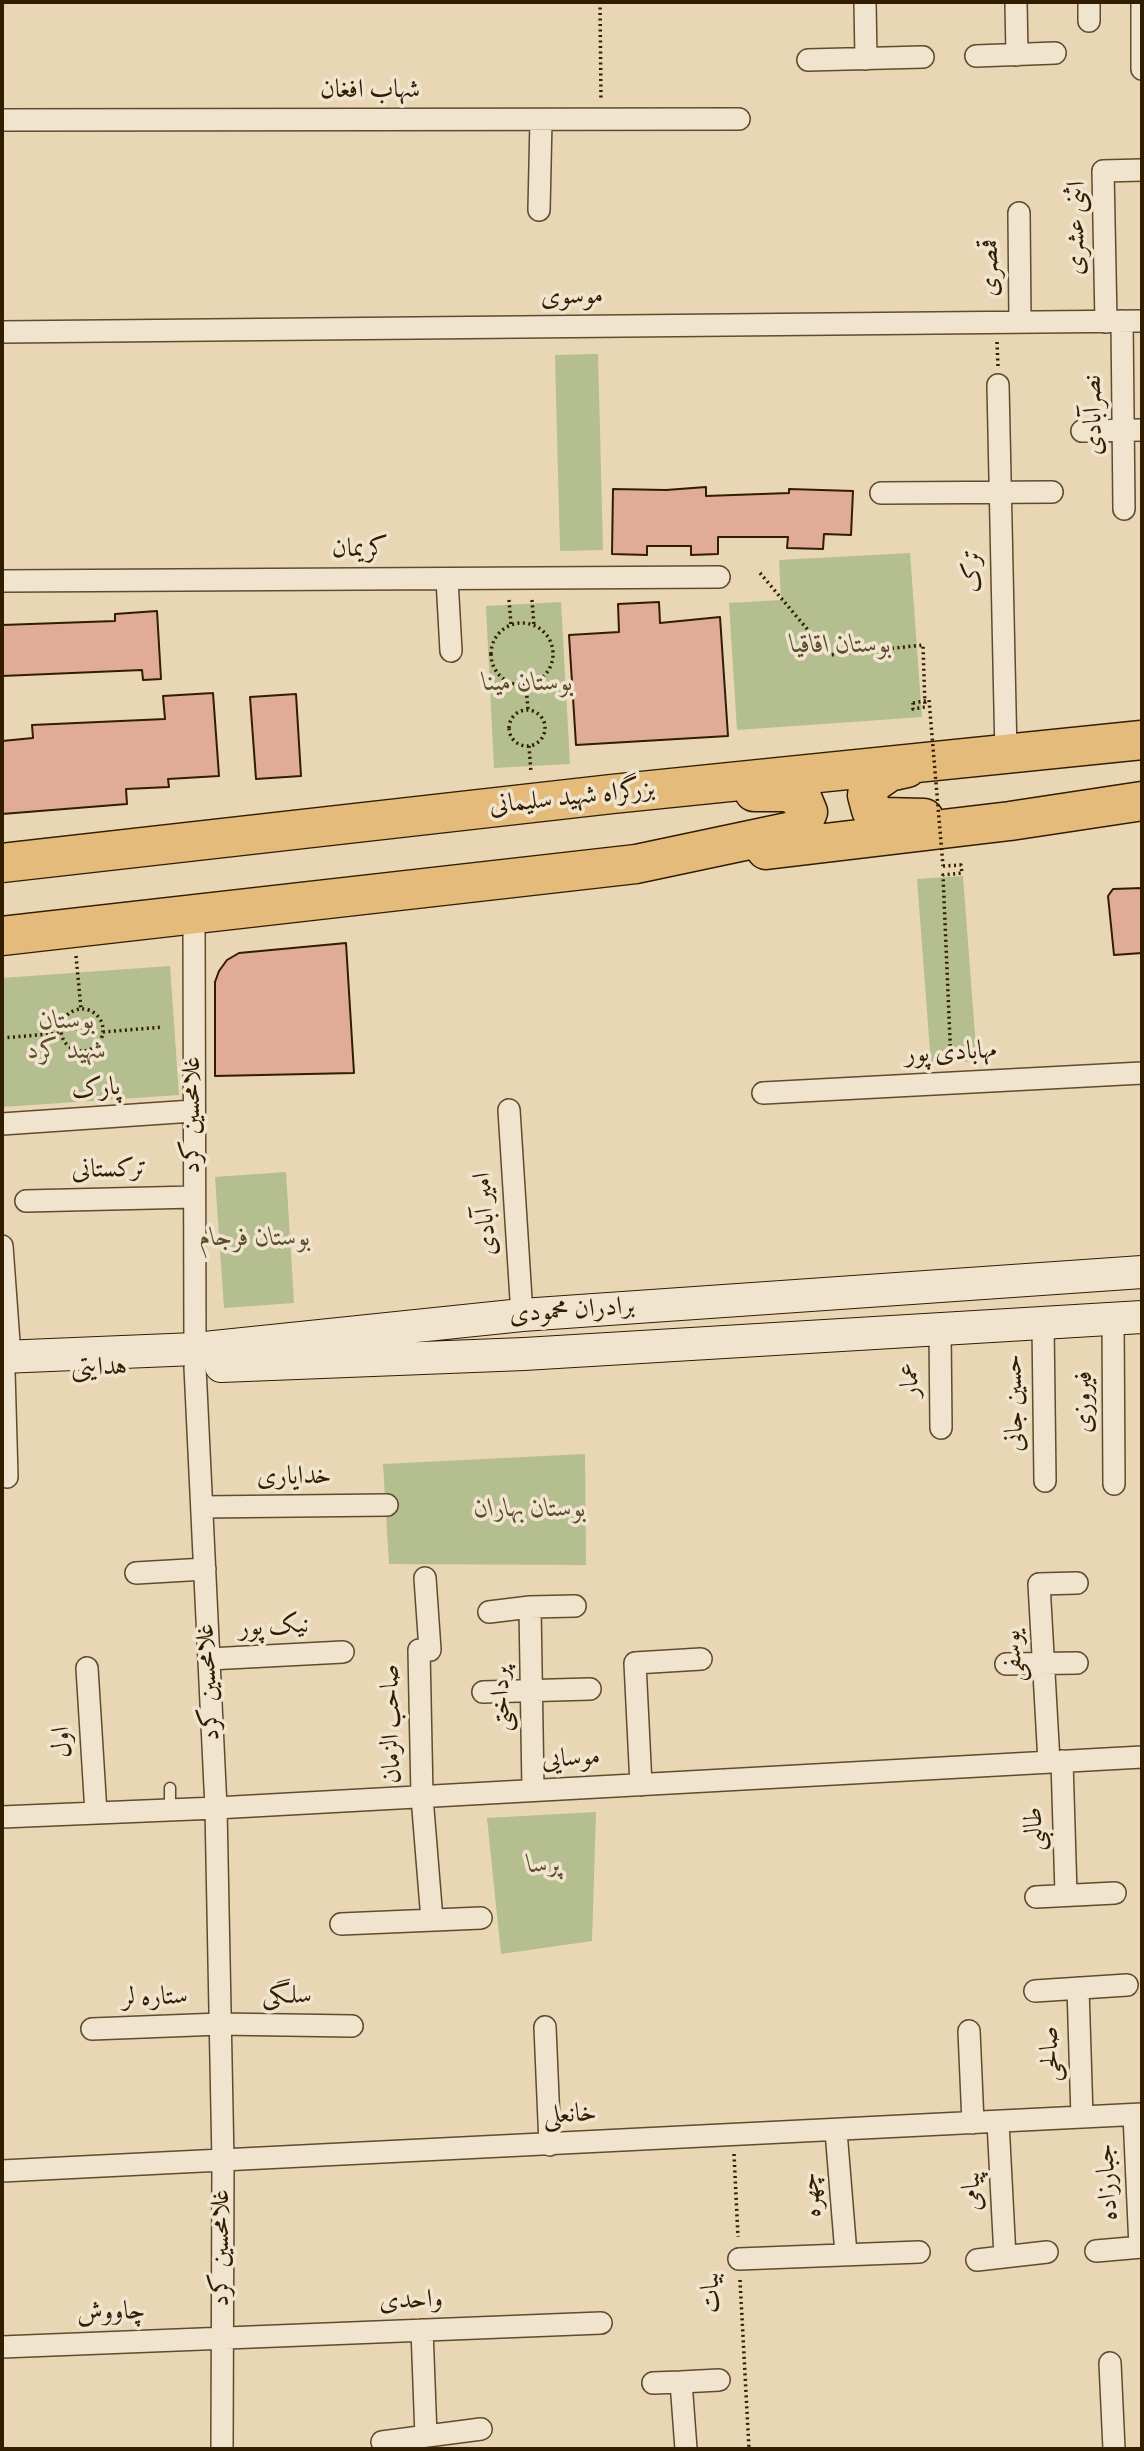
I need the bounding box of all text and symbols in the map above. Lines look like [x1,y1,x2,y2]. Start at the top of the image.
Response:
street label: شهاب افغان [320,76,420,108]
street label: اثنی عشری [1062,181,1094,275]
street label: قمصری [976,239,1008,297]
street label: موسوی [540,282,604,314]
street label: نصرآبادی [1079,374,1111,456]
street label: کریمان [332,535,388,567]
street label: ترک [958,549,990,593]
park label: بوستان اقاقیا [791,631,891,663]
park label: بوستان مینا [483,669,573,701]
street label: بزرگراه شهید سلیمانی [488,775,656,823]
park label: بوستان شهید کرد [28,1007,106,1068]
street label: مهابادی پور [904,1036,998,1072]
street label: غلامحسین کرد [178,1056,210,1174]
street label: پارک [71,1073,121,1107]
street label: ترکستانی [71,1155,147,1187]
street label: امیر آبادی [469,1171,505,1257]
park label: بوستان فرجام [199,1224,311,1256]
street label: برادران محمودی [508,1292,636,1332]
street label: هدایتی [71,1353,127,1385]
street label: حسین جانی [1000,1354,1032,1452]
street label: عمار [896,1362,928,1398]
street label: فیروزی [1070,1371,1102,1433]
street label: خدایاری [256,1462,332,1494]
park label: بوستان بهاران [474,1495,586,1527]
street label: نیک پور [238,1611,310,1645]
street label: غلامحسین کرد [191,1622,229,1742]
street label: یوسفی [998,1629,1032,1683]
street label: صاحب الزمان [376,1664,410,1784]
street label: پرداختی [487,1666,519,1732]
street label: اول [47,1725,81,1759]
street label: موسایی [541,1743,601,1777]
street label: طالبی [1020,1806,1052,1852]
park label: پرسا [527,1851,561,1883]
street label: سلگی [262,1981,312,2013]
street label: ستاره لر [121,1982,189,2016]
street label: صالحی [1035,2026,1069,2082]
street label: خانعلی [543,2099,597,2133]
street label: جبارزاده [1091,2143,1127,2221]
street label: پیامی [957,2170,991,2212]
street label: چهره [795,2171,831,2219]
street label: غلامحسین کرد [207,2189,239,2307]
street label: بیات [696,2272,730,2314]
street label: واحدی [379,2285,443,2319]
street label: چاووش [76,2297,146,2331]

